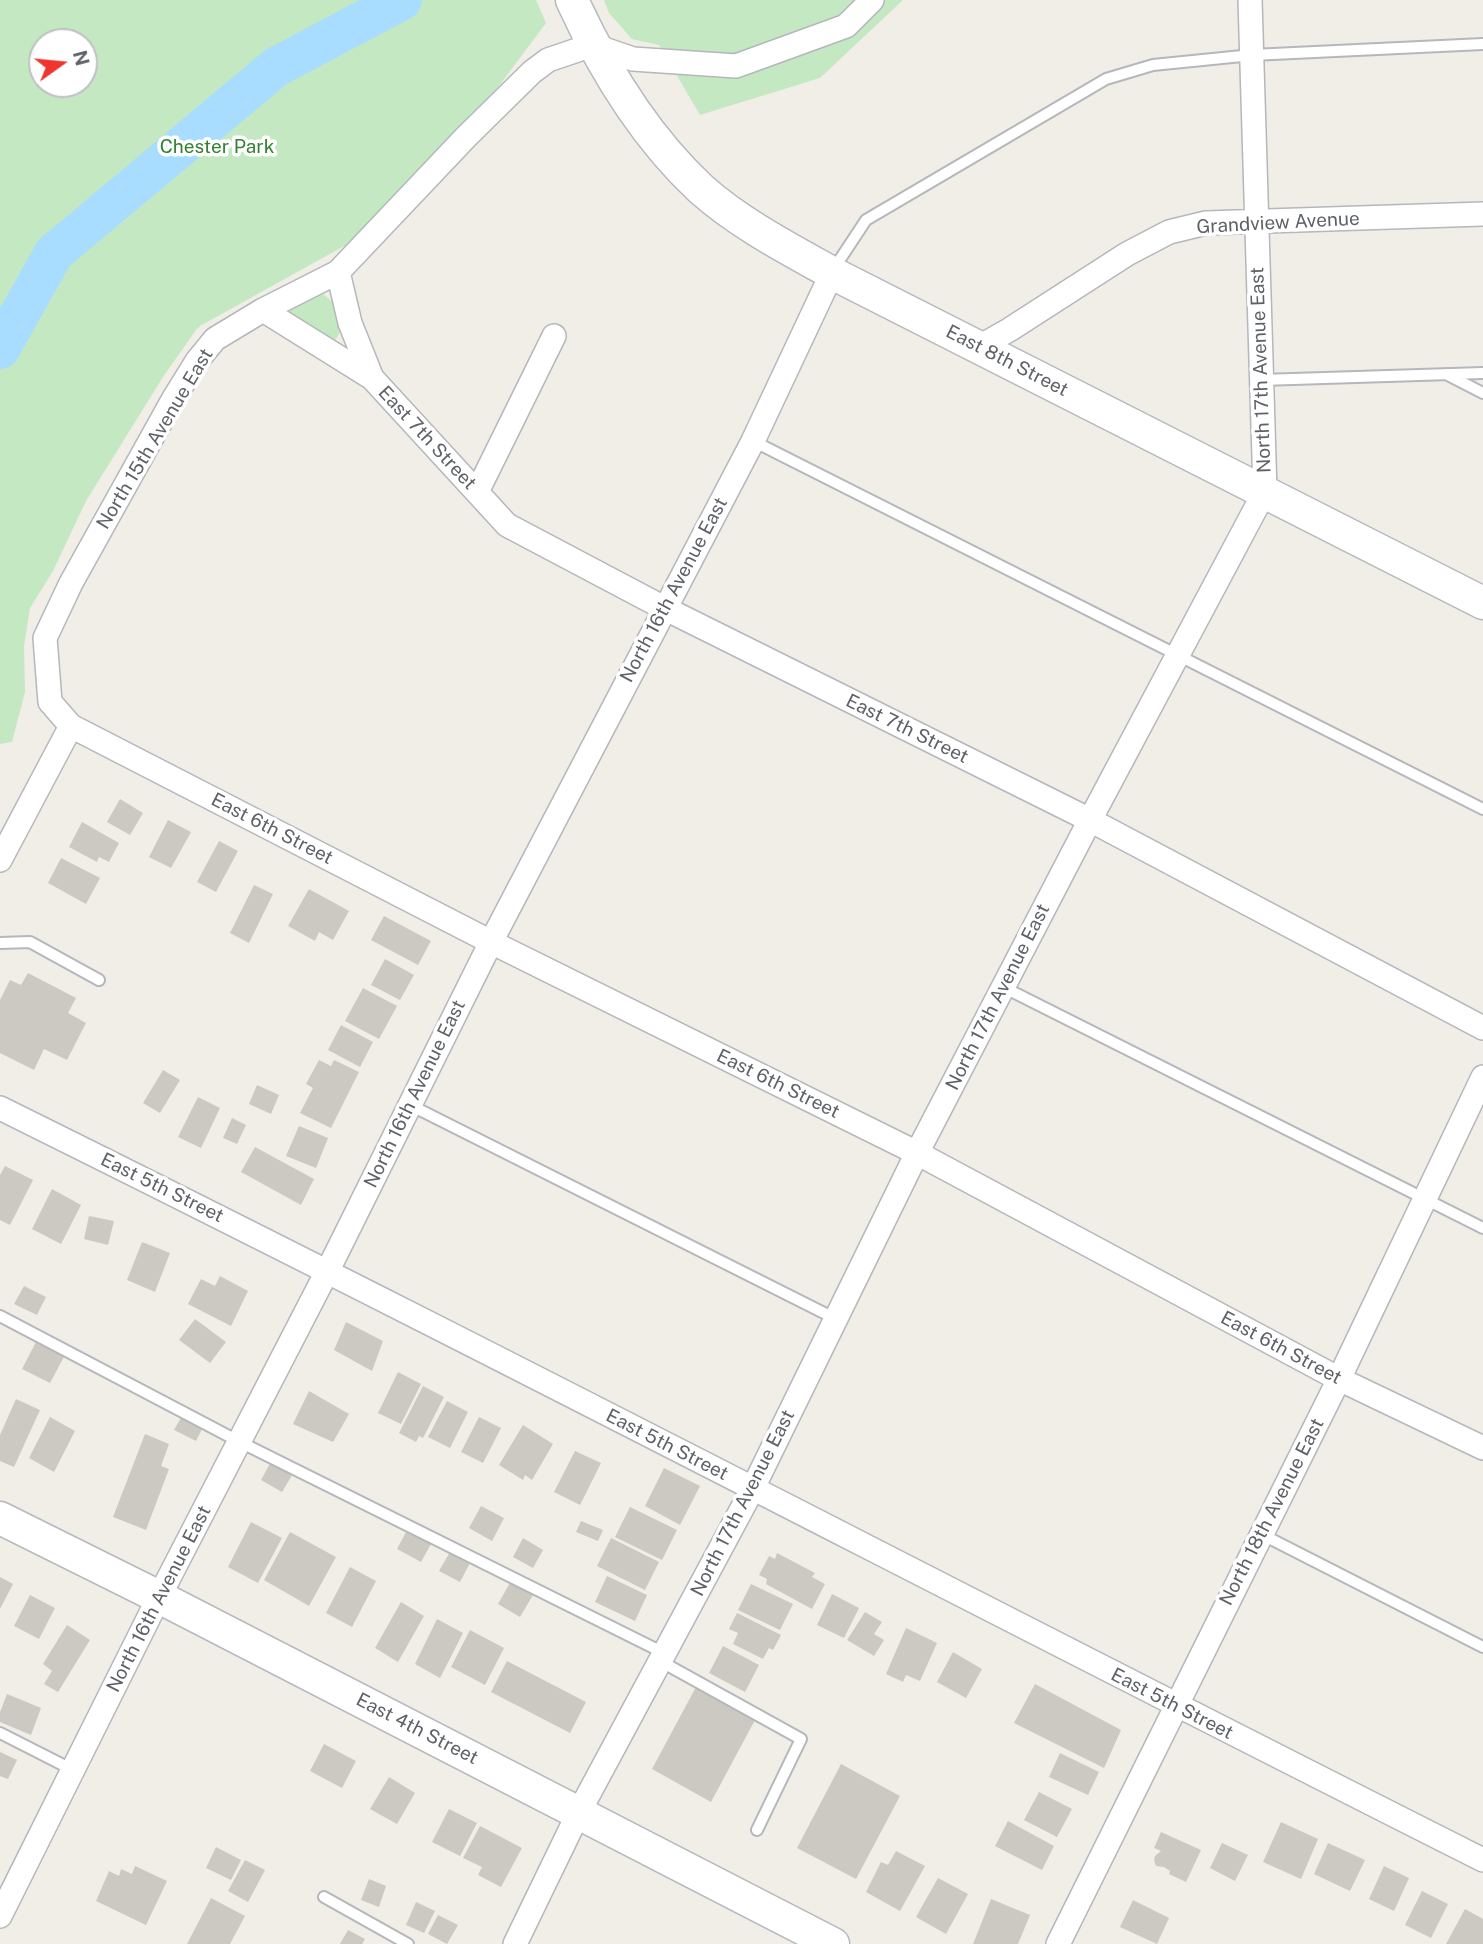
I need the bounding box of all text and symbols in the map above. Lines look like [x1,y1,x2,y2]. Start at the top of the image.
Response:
north arrow [28,28,98,98]
text: N [69,48,94,68]
park label: Chester Park [160,136,274,158]
street label: Grandview Avenue [1196,207,1360,239]
street label: North 17th Avenue East [1246,267,1276,473]
street label: East 8th Street [942,320,1072,402]
street label: North 15th Avenue East [92,345,218,533]
street label: East 7th Street [373,381,481,495]
street label: North 16th Avenue East [616,494,732,686]
street label: East 7th Street [842,690,972,768]
street label: East 6th Street [207,788,337,870]
street label: North 17th Avenue East [941,900,1055,1094]
street label: North 16th Avenue East [360,996,470,1192]
street label: East 6th Street [713,1044,843,1124]
street label: East 5th Street [97,1148,227,1228]
street label: East 6th Street [1217,1307,1345,1389]
street label: East 5th Street [602,1404,732,1486]
street label: North 17th Avenue East [686,1406,800,1600]
street label: North 18th Avenue East [1215,1415,1329,1609]
street label: North 16th Avenue East [102,1502,216,1696]
street label: East 5th Street [1107,1663,1237,1745]
street label: East 4th Street [352,1688,482,1770]

